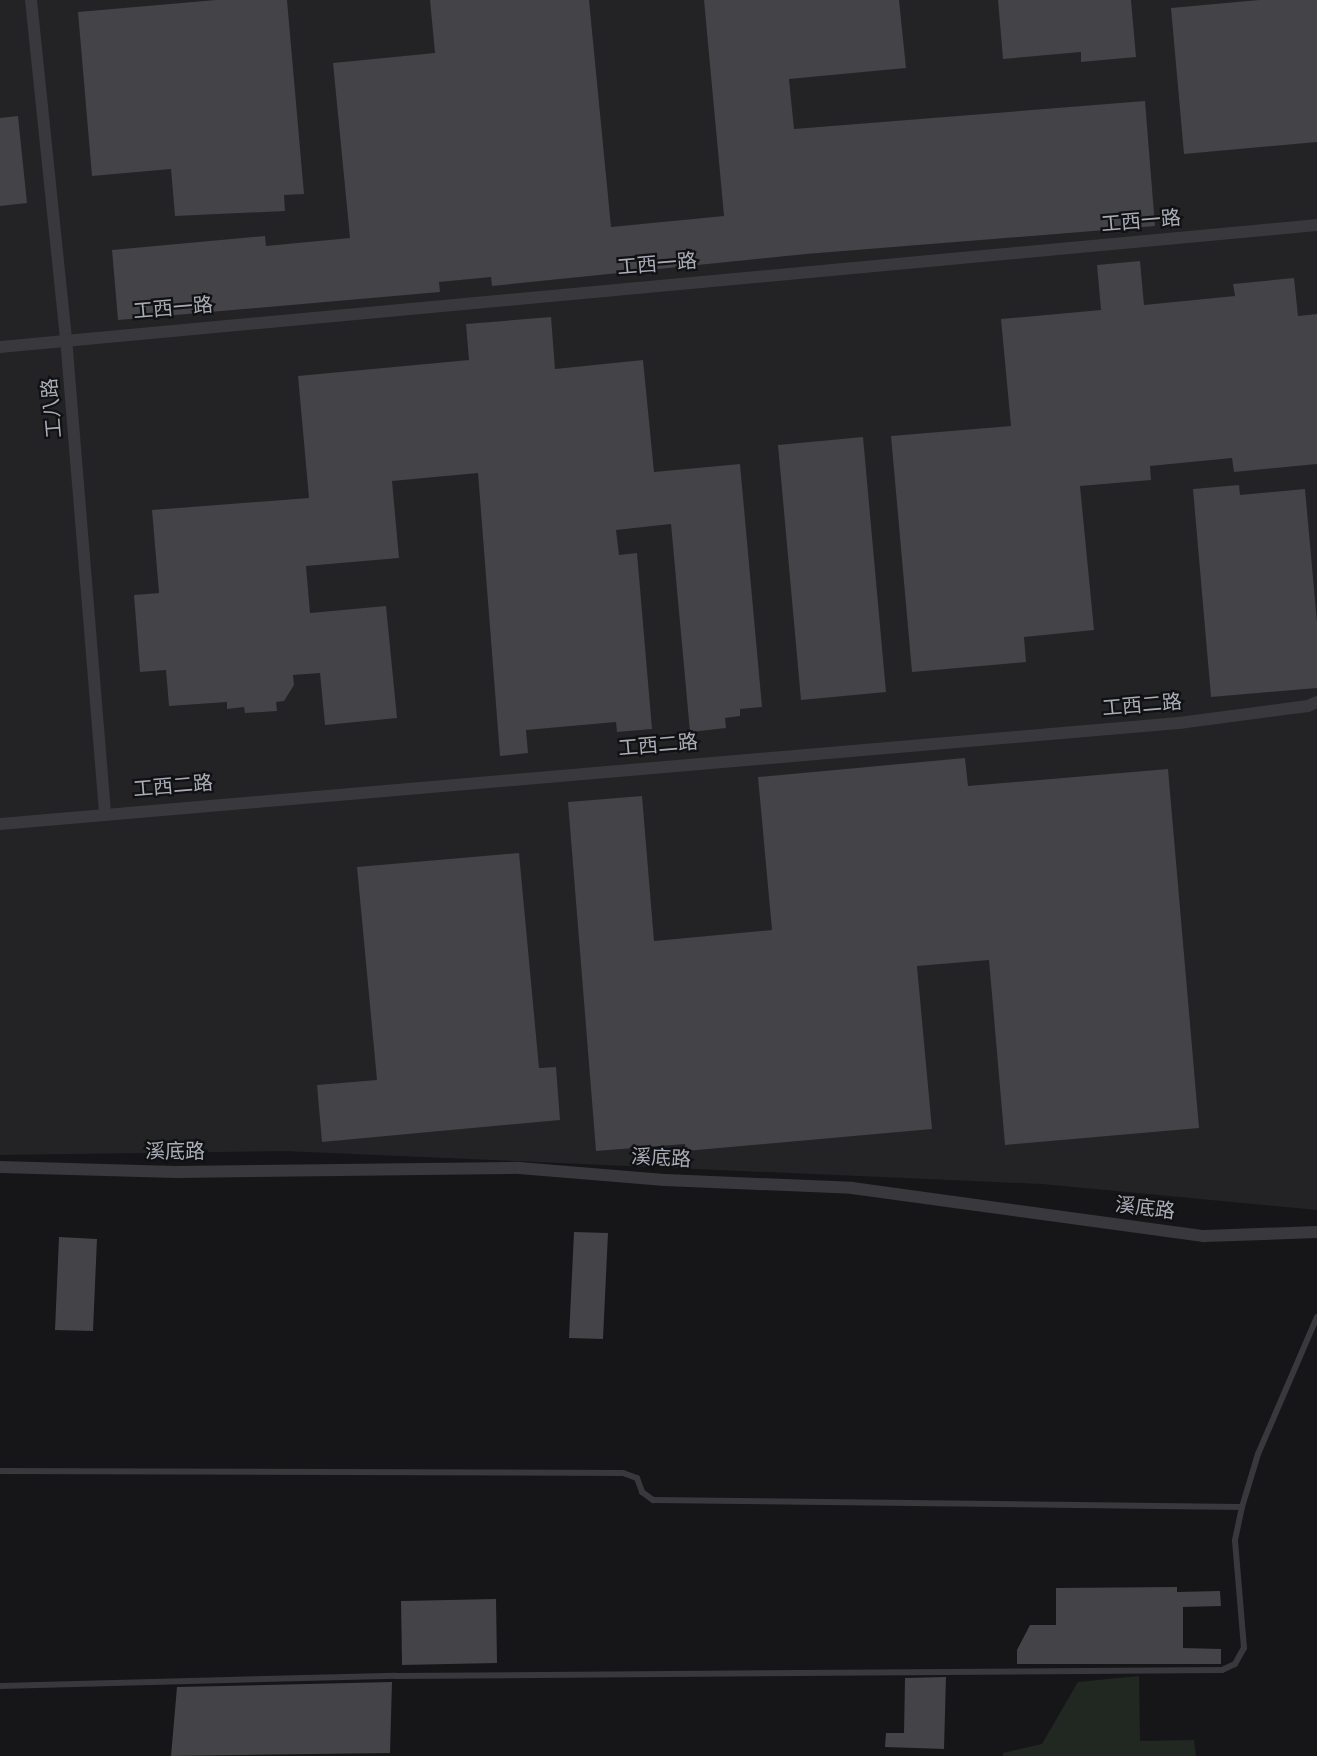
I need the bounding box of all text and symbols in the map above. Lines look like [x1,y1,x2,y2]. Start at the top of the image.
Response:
street label: 工西一路 [1100,207,1182,237]
street label: 工西一路 [616,250,698,280]
street label: 工西一路 [132,294,214,324]
street label: 工八路 [38,377,68,439]
street label: 工西二路 [1101,691,1183,721]
street label: 工西二路 [617,731,699,761]
street label: 工西二路 [132,772,214,802]
street label: 溪底路 [145,1140,205,1164]
street label: 溪底路 [630,1145,692,1173]
street label: 溪底路 [1114,1193,1176,1225]

